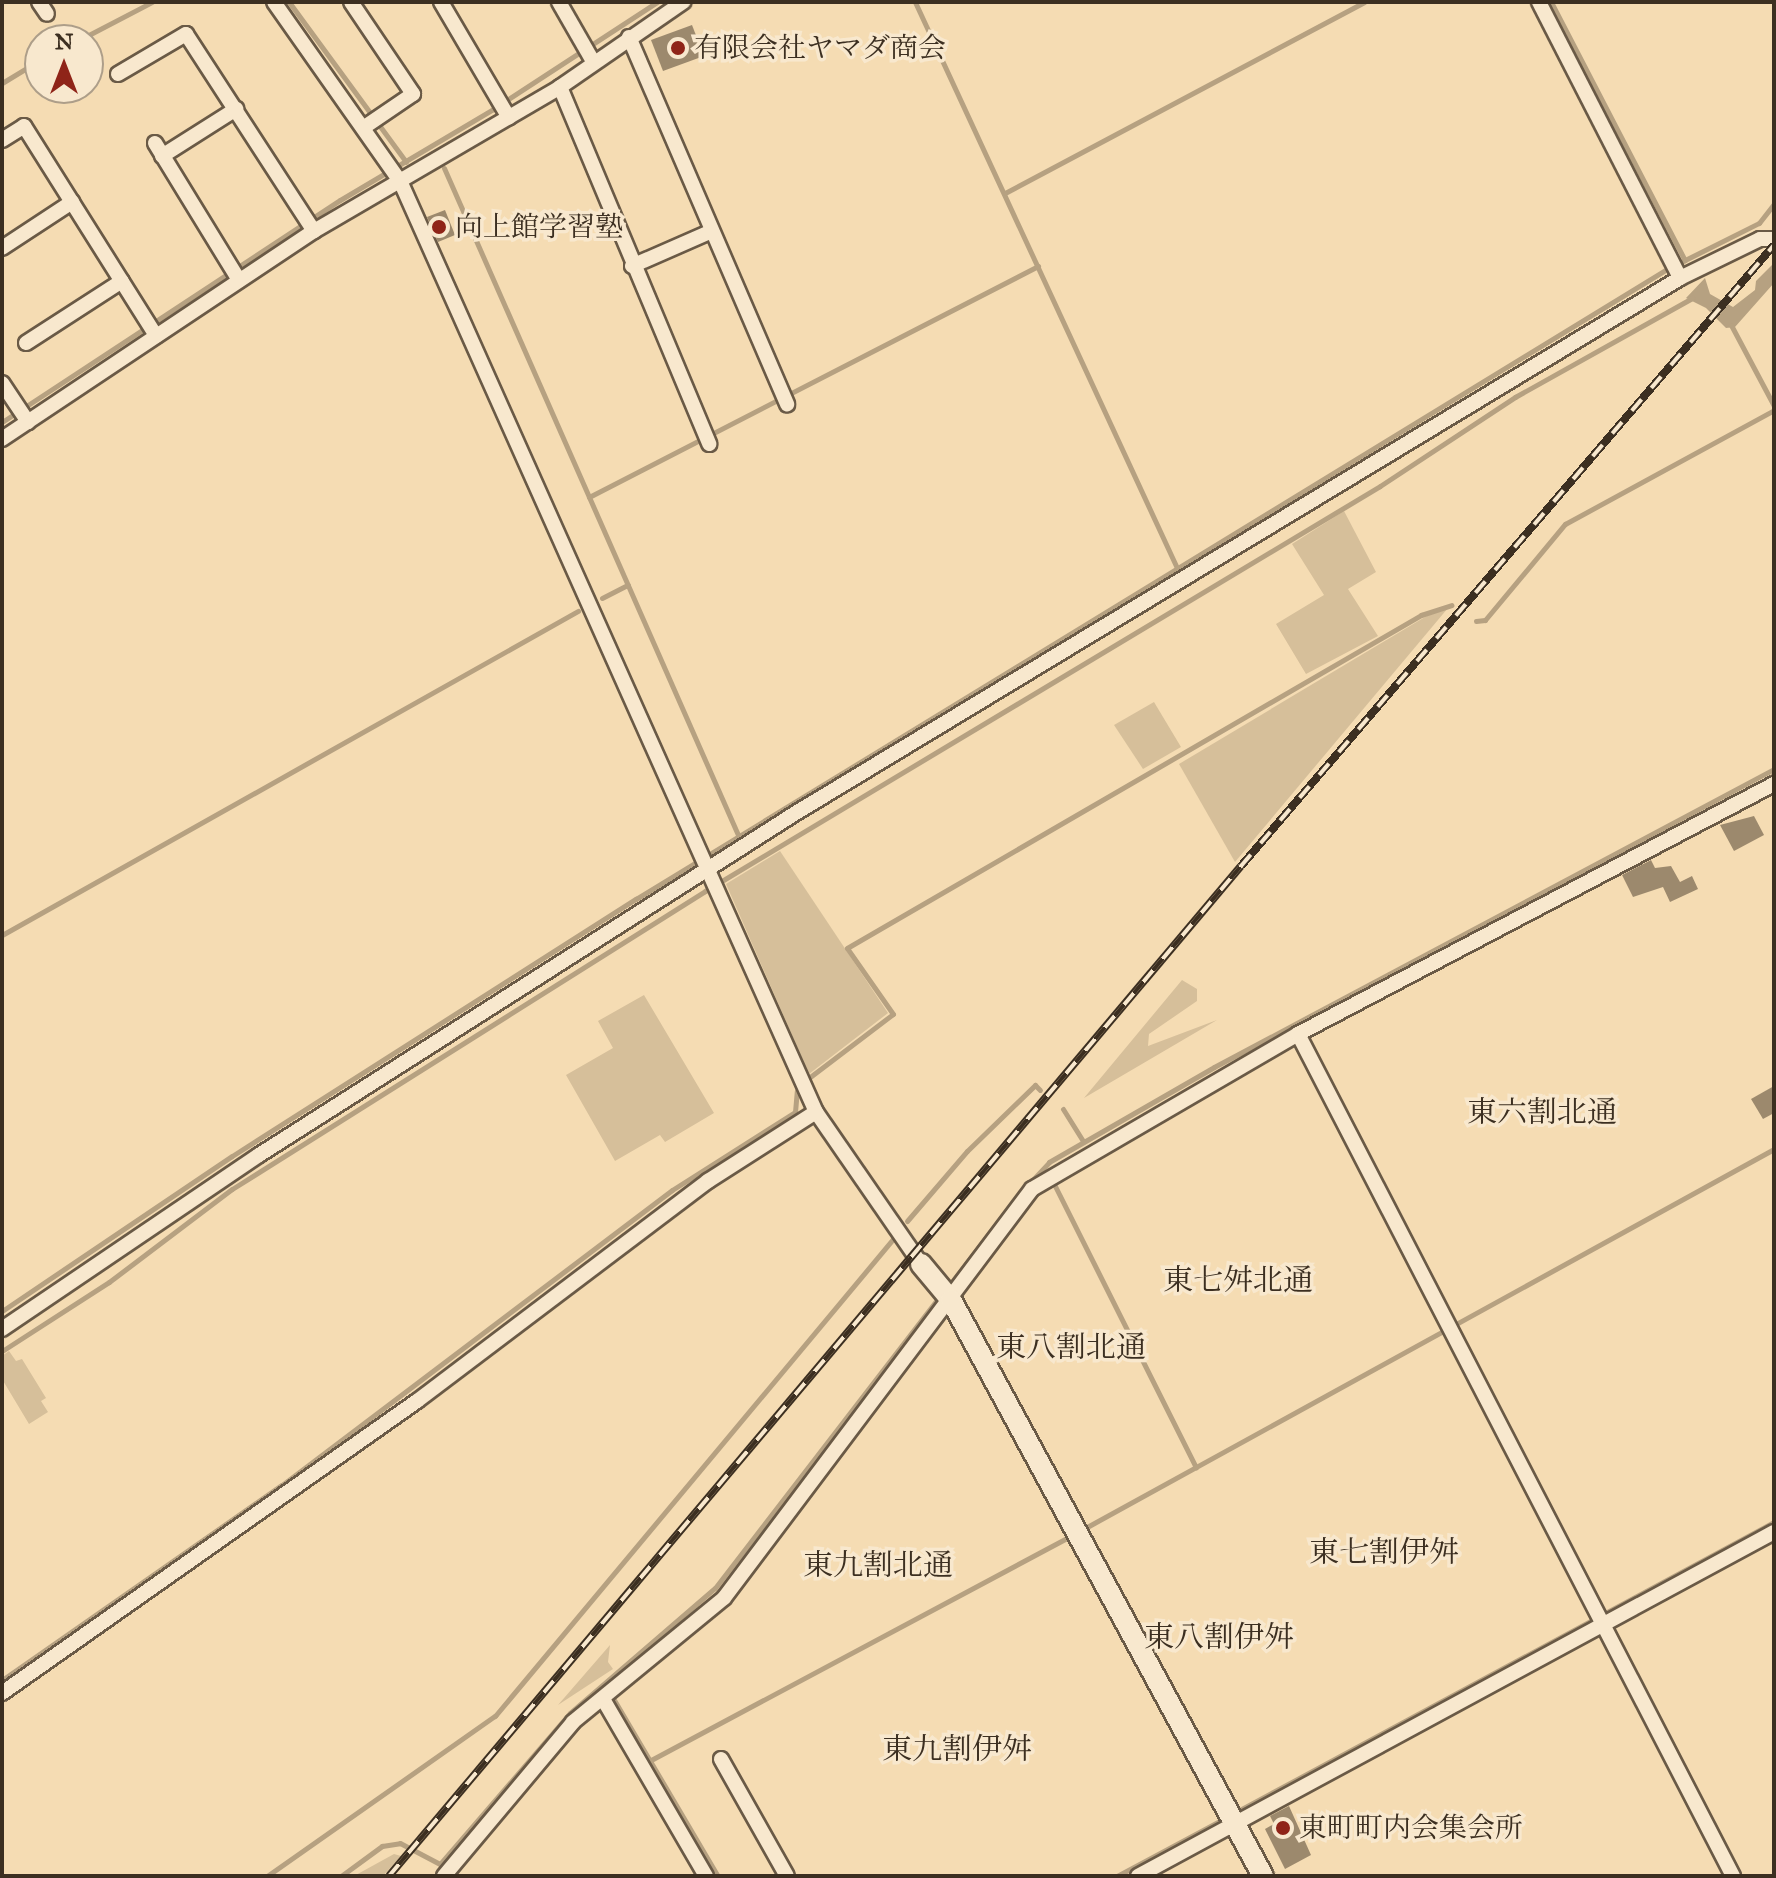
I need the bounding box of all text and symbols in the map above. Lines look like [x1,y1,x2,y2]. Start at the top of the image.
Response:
north arrow [24,24,104,104]
text: N [55,28,73,55]
place label: 有限会社ヤマダ商会 [694,31,946,65]
marker: 有限会社ヤマダ商会 [669,39,687,57]
place label: 向上館学習塾 [455,210,623,244]
marker: 向上館学習塾 [430,218,448,236]
district label: 東六割北通 [1467,1094,1617,1130]
district label: 東七舛北通 [1163,1262,1313,1298]
district label: 東八割北通 [996,1329,1146,1365]
district label: 東七割伊舛 [1309,1534,1459,1570]
district label: 東九割北通 [803,1547,953,1583]
district label: 東八割伊舛 [1144,1619,1294,1655]
district label: 東九割伊舛 [882,1731,1032,1767]
place label: 東町町内会集会所 [1299,1811,1523,1845]
marker: 東町町内会集会所 [1274,1819,1292,1837]

